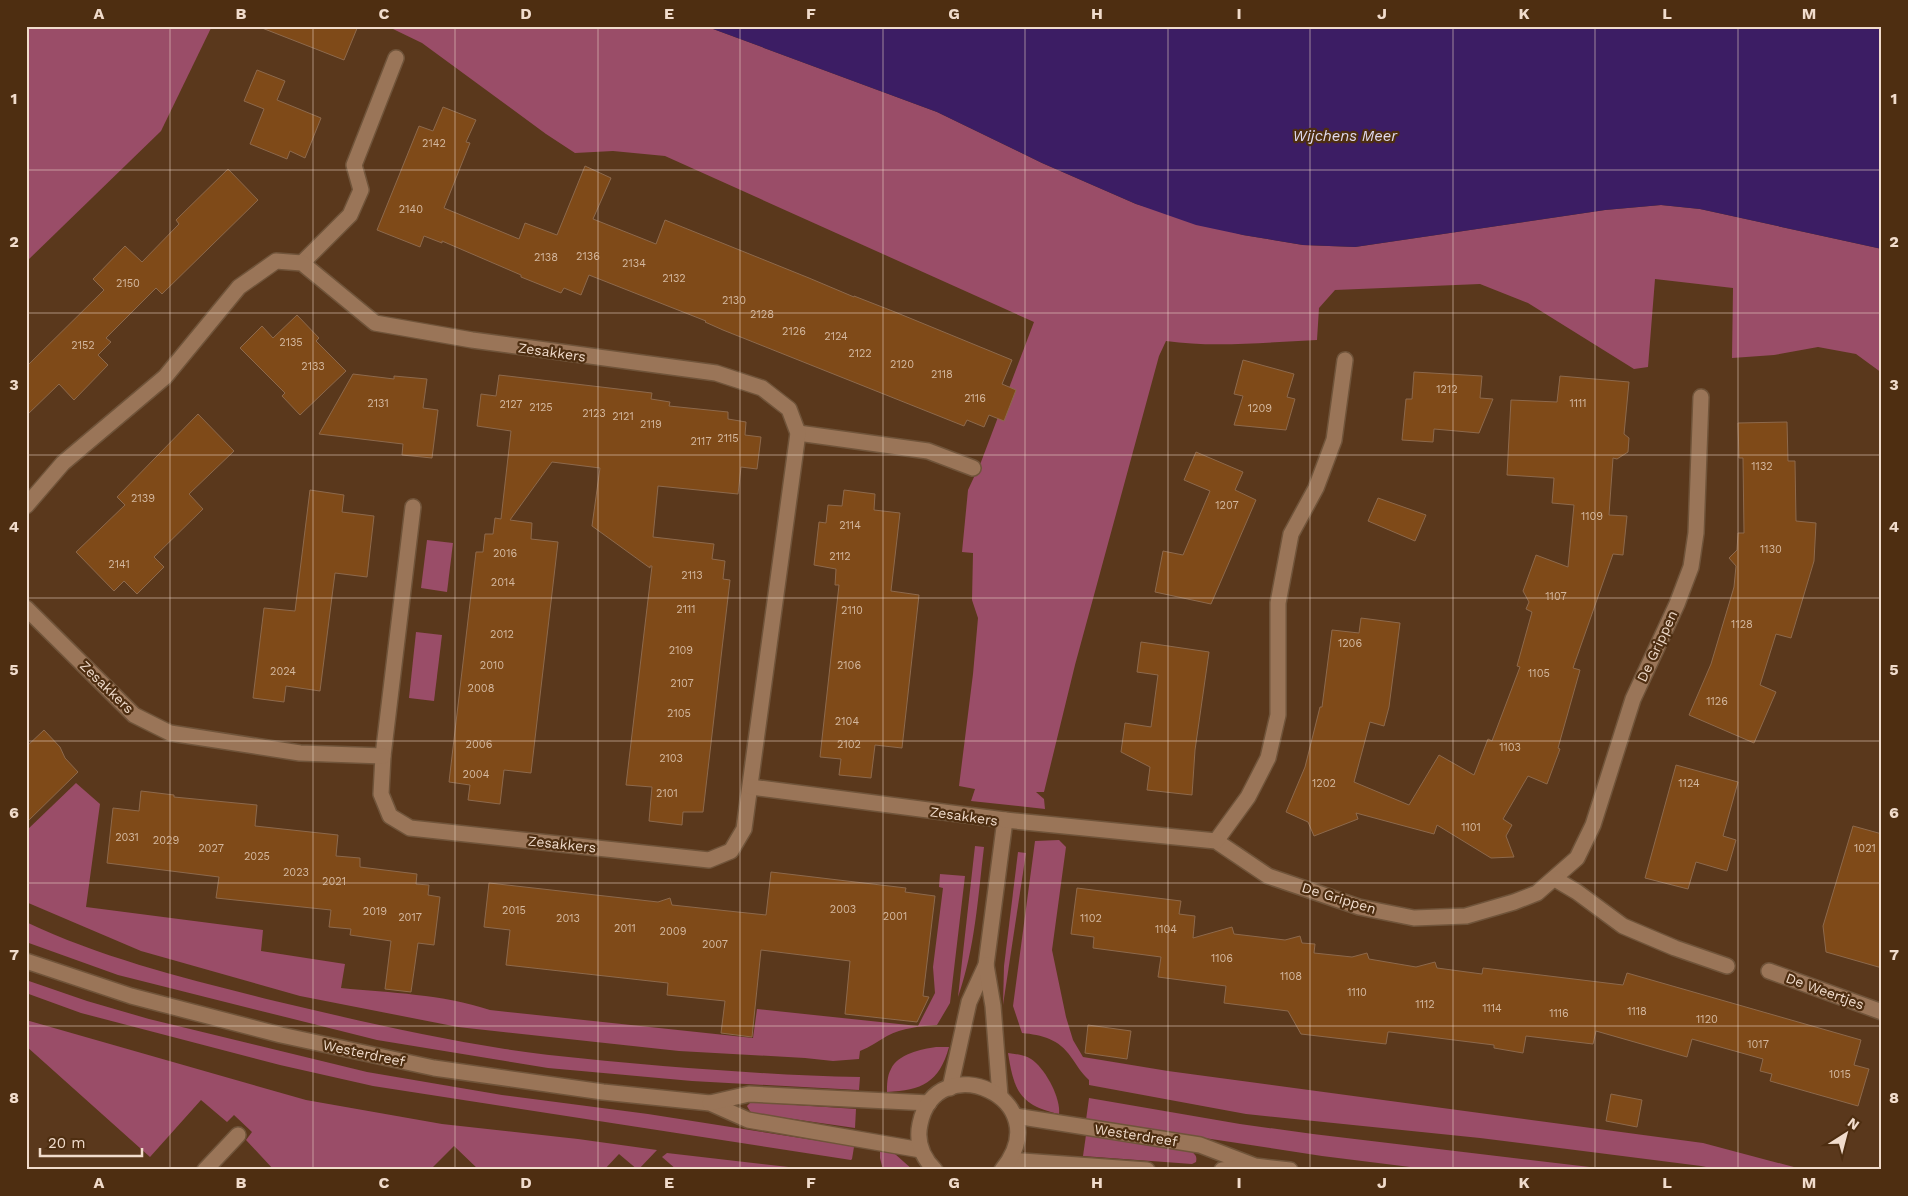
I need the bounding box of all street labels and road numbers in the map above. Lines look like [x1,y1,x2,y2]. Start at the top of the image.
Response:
street label: Zesakkers [517,339,587,365]
street label: De Grippen [1634,608,1680,684]
street label: Zesakkers [77,657,137,717]
street label: Zesakkers [929,803,999,829]
street label: Zesakkers [527,832,597,856]
street label: De Grippen [1300,879,1378,917]
street label: De Weertjes [1784,969,1866,1013]
street label: Westerdreef [321,1036,407,1070]
street label: Westerdreef [1093,1121,1179,1150]

